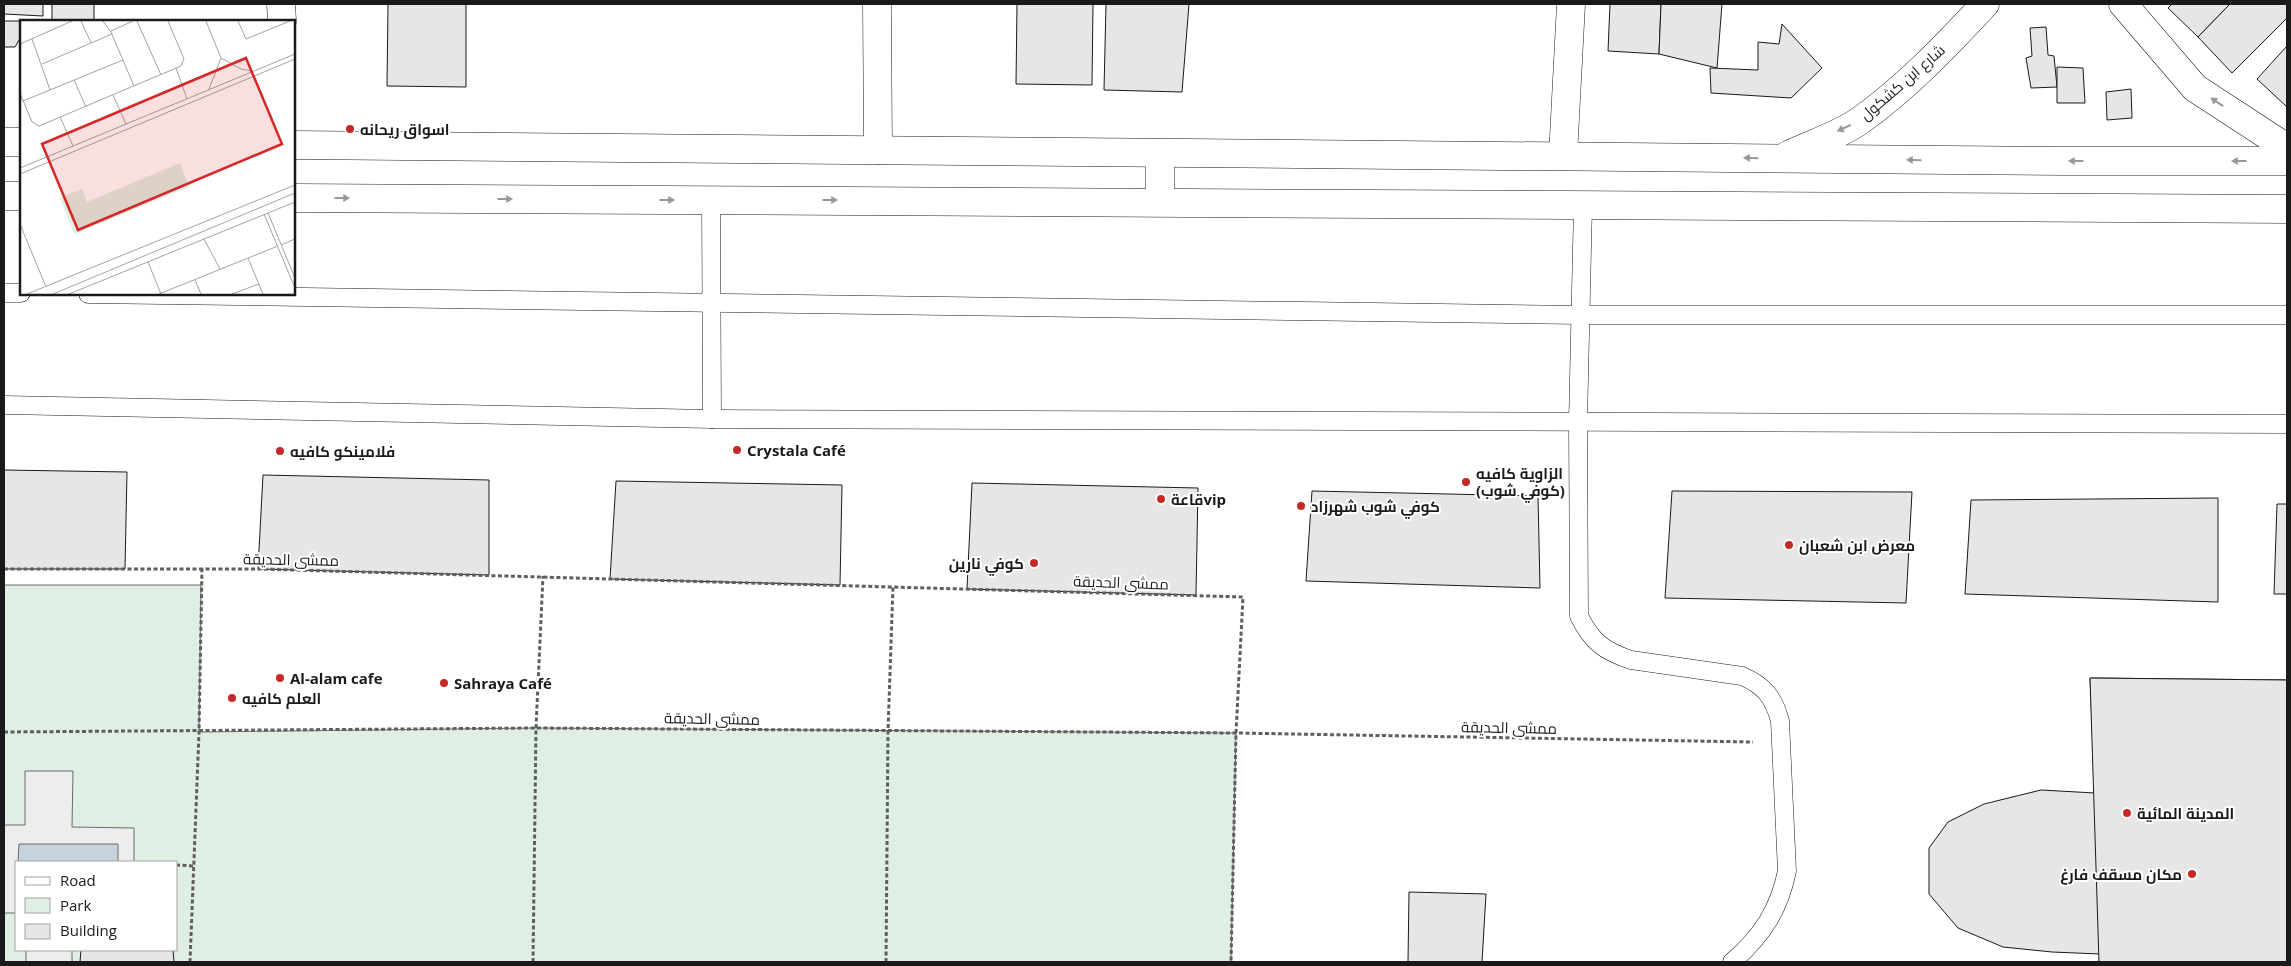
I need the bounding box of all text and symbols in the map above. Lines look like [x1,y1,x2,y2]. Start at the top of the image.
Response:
inset map [20,20,295,295]
street label: شارع ابن كشكول [1855,40,1950,126]
one-way arrow [2210,98,2223,107]
place label: اسواق ريحانه [360,119,450,139]
marker: اسواق ريحانه [344,123,356,135]
one-way arrow [1837,124,1852,133]
one-way arrow [1743,154,1759,162]
one-way arrow [1905,156,1921,164]
one-way arrow [2068,157,2084,165]
one-way arrow [2230,157,2246,165]
one-way arrow [335,194,351,202]
one-way arrow [497,195,513,203]
one-way arrow [660,196,676,204]
one-way arrow [822,196,838,204]
place label: Crystala Café [747,440,846,460]
place label: فلامينكو كافيه [290,441,395,461]
marker: Crystala Café [731,444,743,456]
marker: فلامينكو كافيه [274,445,286,457]
place label: الزاوية كافيه (كوفي شوب) [1476,463,1565,503]
marker: الزاوية كافيه (كوفي شوب) [1460,476,1472,488]
place label: قاعةvip [1171,489,1226,509]
marker: قاعةvip [1155,493,1167,505]
place label: كوفي شوب شهرزاد [1311,496,1440,519]
marker: كوفي شوب شهرزاد [1295,500,1307,512]
place label: معرض ابن شعبان [1799,535,1915,555]
marker: معرض ابن شعبان [1783,539,1795,551]
street label: ممشى الحديقة [243,548,339,571]
place label: كوفي نارين [949,553,1024,576]
marker: كوفي نارين [1028,557,1040,569]
street label: ممشى الحديقة [1073,570,1169,595]
place label: Al-alam cafe [290,668,383,688]
marker: Al-alam cafe [274,672,286,684]
place label: Sahraya Café [454,673,552,693]
marker: Sahraya Café [438,677,450,689]
place label: العلم كافيه [242,688,321,709]
marker: العلم كافيه [226,692,238,704]
street label: ممشى الحديقة [664,707,760,730]
street label: ممشى الحديقة [1461,716,1557,739]
place label: المدينة المائية [2137,803,2234,823]
marker: المدينة المائية [2121,807,2133,819]
legend [15,861,178,951]
place label: مكان مسقف فارغ [2060,864,2182,885]
marker: مكان مسقف فارغ [2186,868,2198,880]
text: Road [60,870,96,890]
text: Park [60,895,91,915]
text: Building [60,920,117,940]

